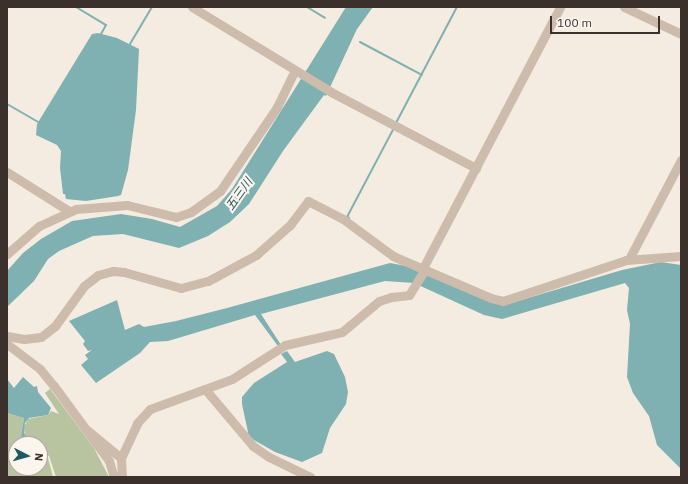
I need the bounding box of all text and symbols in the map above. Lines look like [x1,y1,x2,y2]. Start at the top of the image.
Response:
scale bar [552,8,662,34]
text: 100 m [557,15,592,30]
water label: 五三川 [223,175,255,213]
north arrow [8,436,48,476]
text: N [32,452,46,462]

